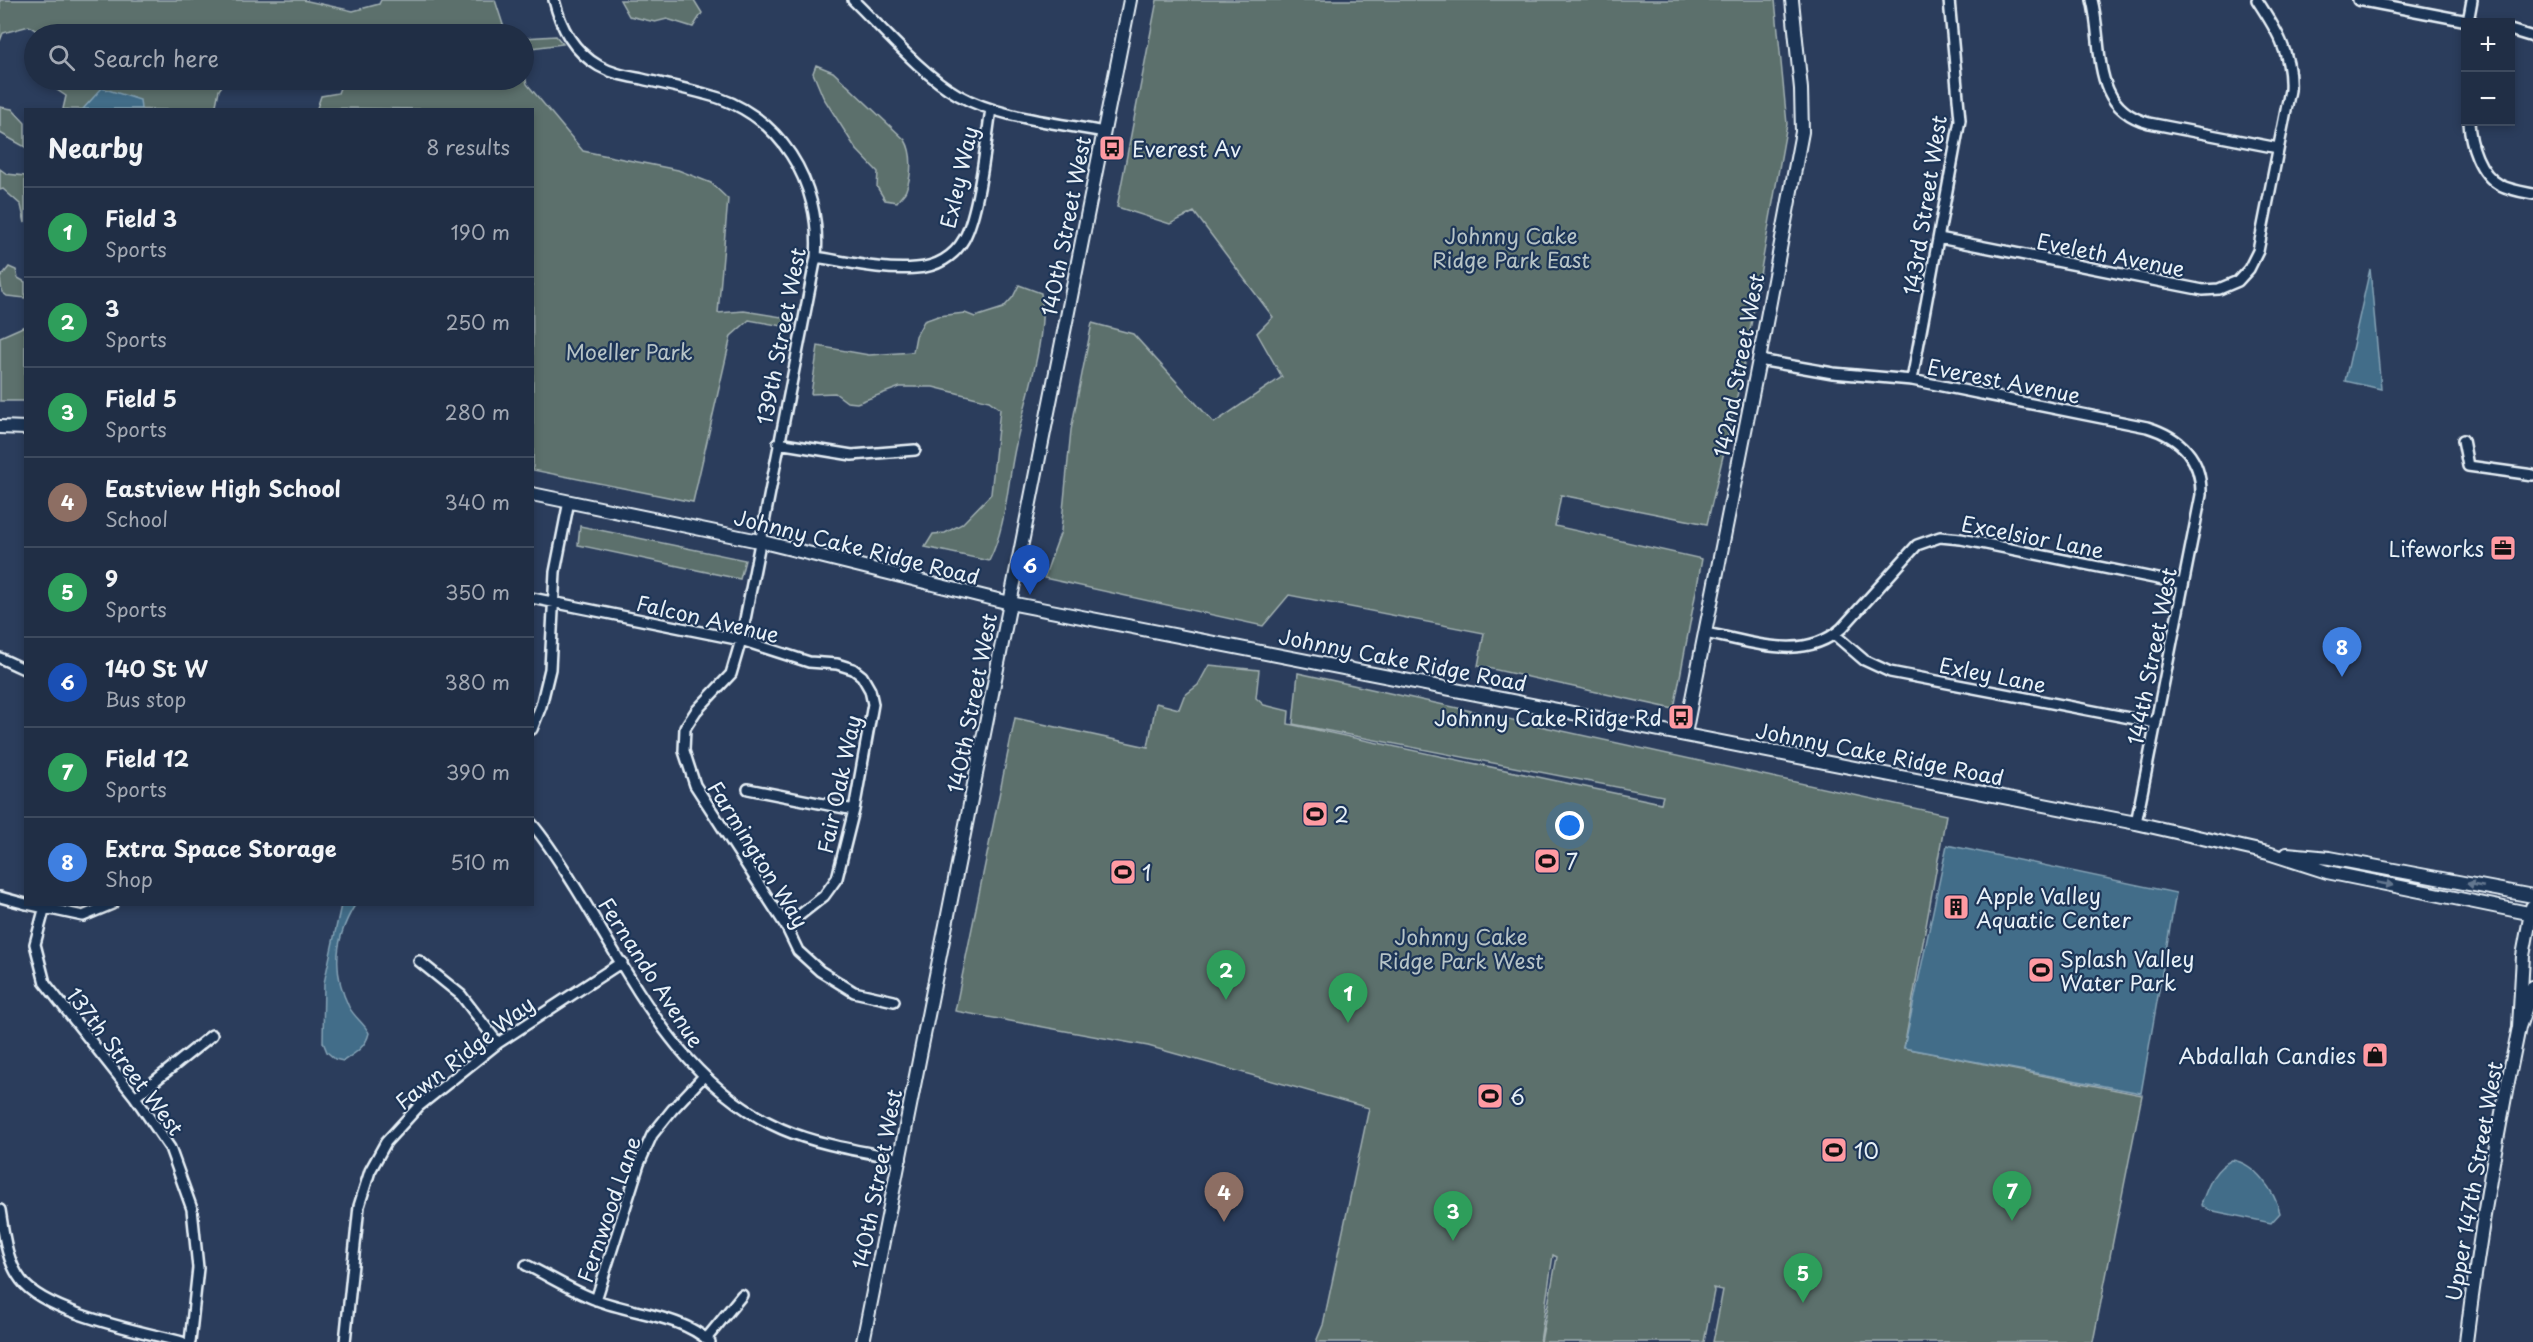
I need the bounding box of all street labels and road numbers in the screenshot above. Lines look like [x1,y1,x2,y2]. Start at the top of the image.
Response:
street label: 143rd Street West [1894,113,1954,297]
street label: Exley Way [931,123,985,231]
street label: 140th Street West [1032,133,1098,319]
street label: Eveleth Avenue [2034,224,2188,284]
street label: 139th Street West [747,245,813,427]
street label: 142nd Street West [1704,270,1772,460]
street label: Everest Avenue [1925,349,2083,411]
street label: Johnny Cake Ridge Road [731,500,983,592]
street label: Excelsior Lane [1959,506,2107,566]
street label: 144th Street West [2118,565,2184,747]
street label: Falcon Avenue [633,586,783,650]
street label: 140th Street West [938,610,1004,796]
street label: Johnny Cake Ridge Road [1276,619,1530,699]
street label: Exley Lane [1937,648,2049,700]
street label: Fair Oak Way [808,712,868,856]
street label: Johnny Cake Ridge Road [1753,713,2007,793]
street label: Farmington Way [701,774,817,934]
street label: Fernando Avenue [591,891,713,1053]
street label: 137th Street West [60,980,192,1142]
street label: Fawn Ridge Way [388,987,540,1117]
street label: Upper 147th Street West [2436,1059,2510,1303]
street label: 140th Street West [843,1086,909,1272]
street label: Fernwood Lane [568,1132,648,1286]

